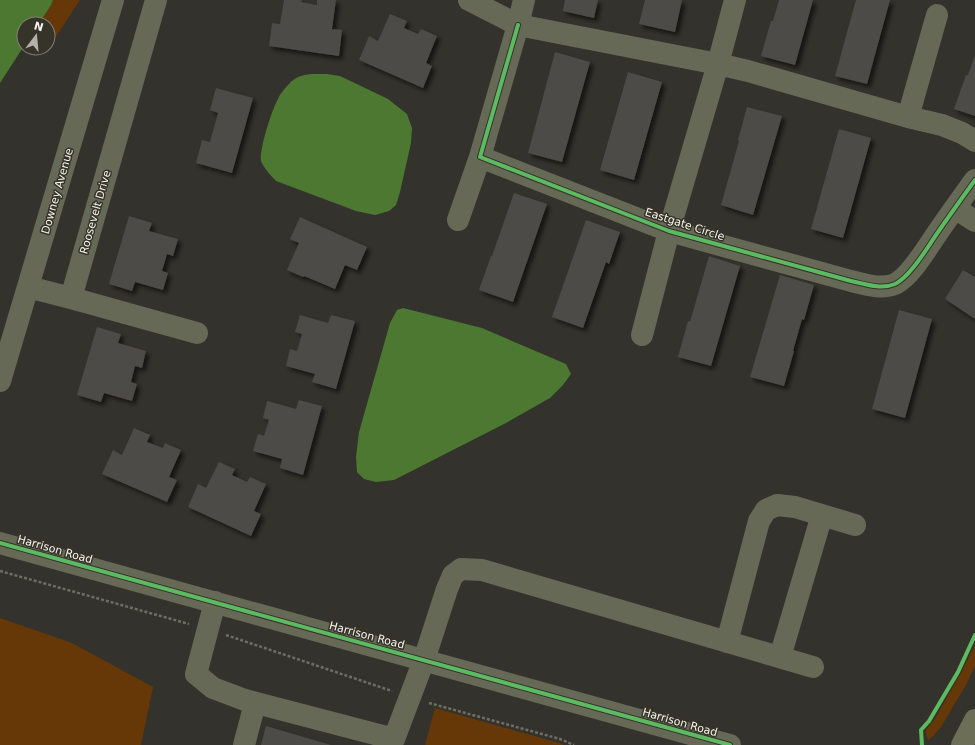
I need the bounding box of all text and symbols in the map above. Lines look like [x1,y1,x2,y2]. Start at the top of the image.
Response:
north arrow [16,16,56,56]
text: N [32,19,45,34]
street label: Downey Avenue [39,146,76,236]
street label: Roosevelt Drive [77,169,114,256]
street label: Eastgate Circle [643,205,727,244]
street label: Harrison Road [16,533,94,566]
street label: Harrison Road [328,619,406,652]
street label: Harrison Road [641,706,719,739]

